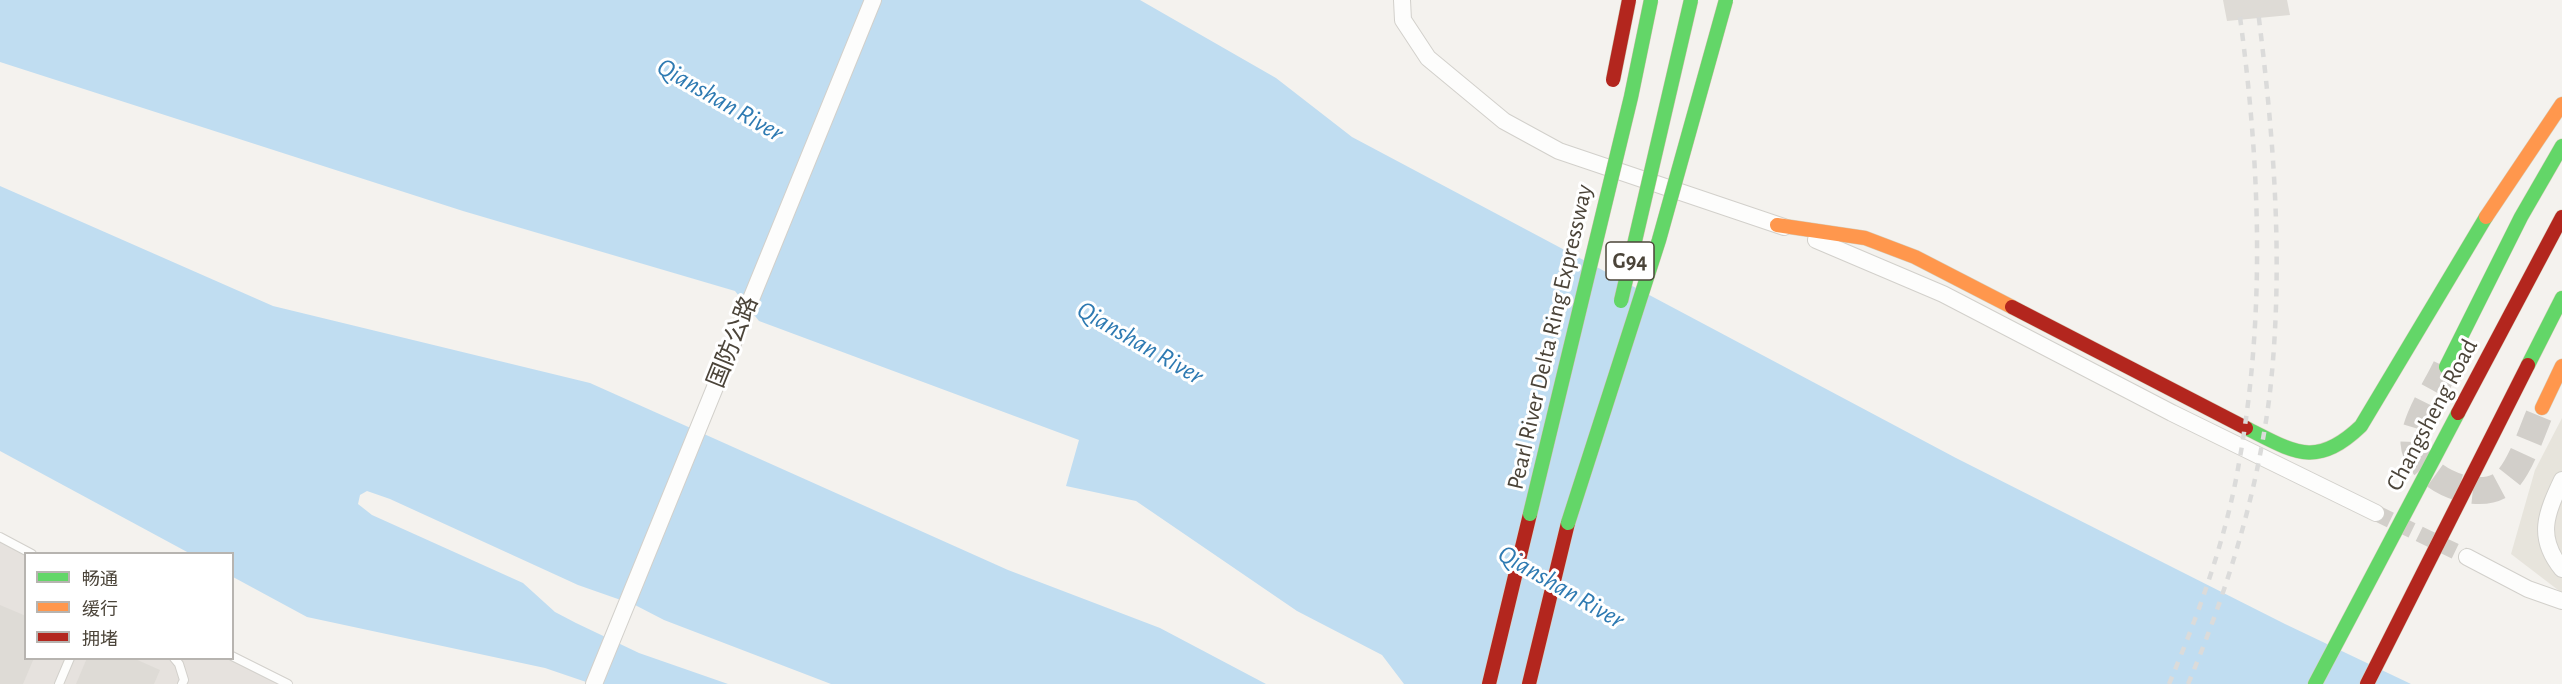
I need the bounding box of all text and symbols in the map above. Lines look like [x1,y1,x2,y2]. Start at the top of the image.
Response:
water label: Qianshan River [651,51,789,149]
street label: Pearl River Delta Ring Expressway [1501,182,1599,492]
road number: G94 [1606,242,1654,280]
street label: 国防公路 [702,292,764,392]
water label: Qianshan River [1071,294,1209,392]
street label: Changsheng Road [2380,334,2484,496]
water label: Qianshan River [1492,538,1630,636]
legend [24,552,234,660]
text: 畅通 [82,571,118,589]
text: 缓行 [82,601,118,619]
text: 拥堵 [82,631,118,649]

